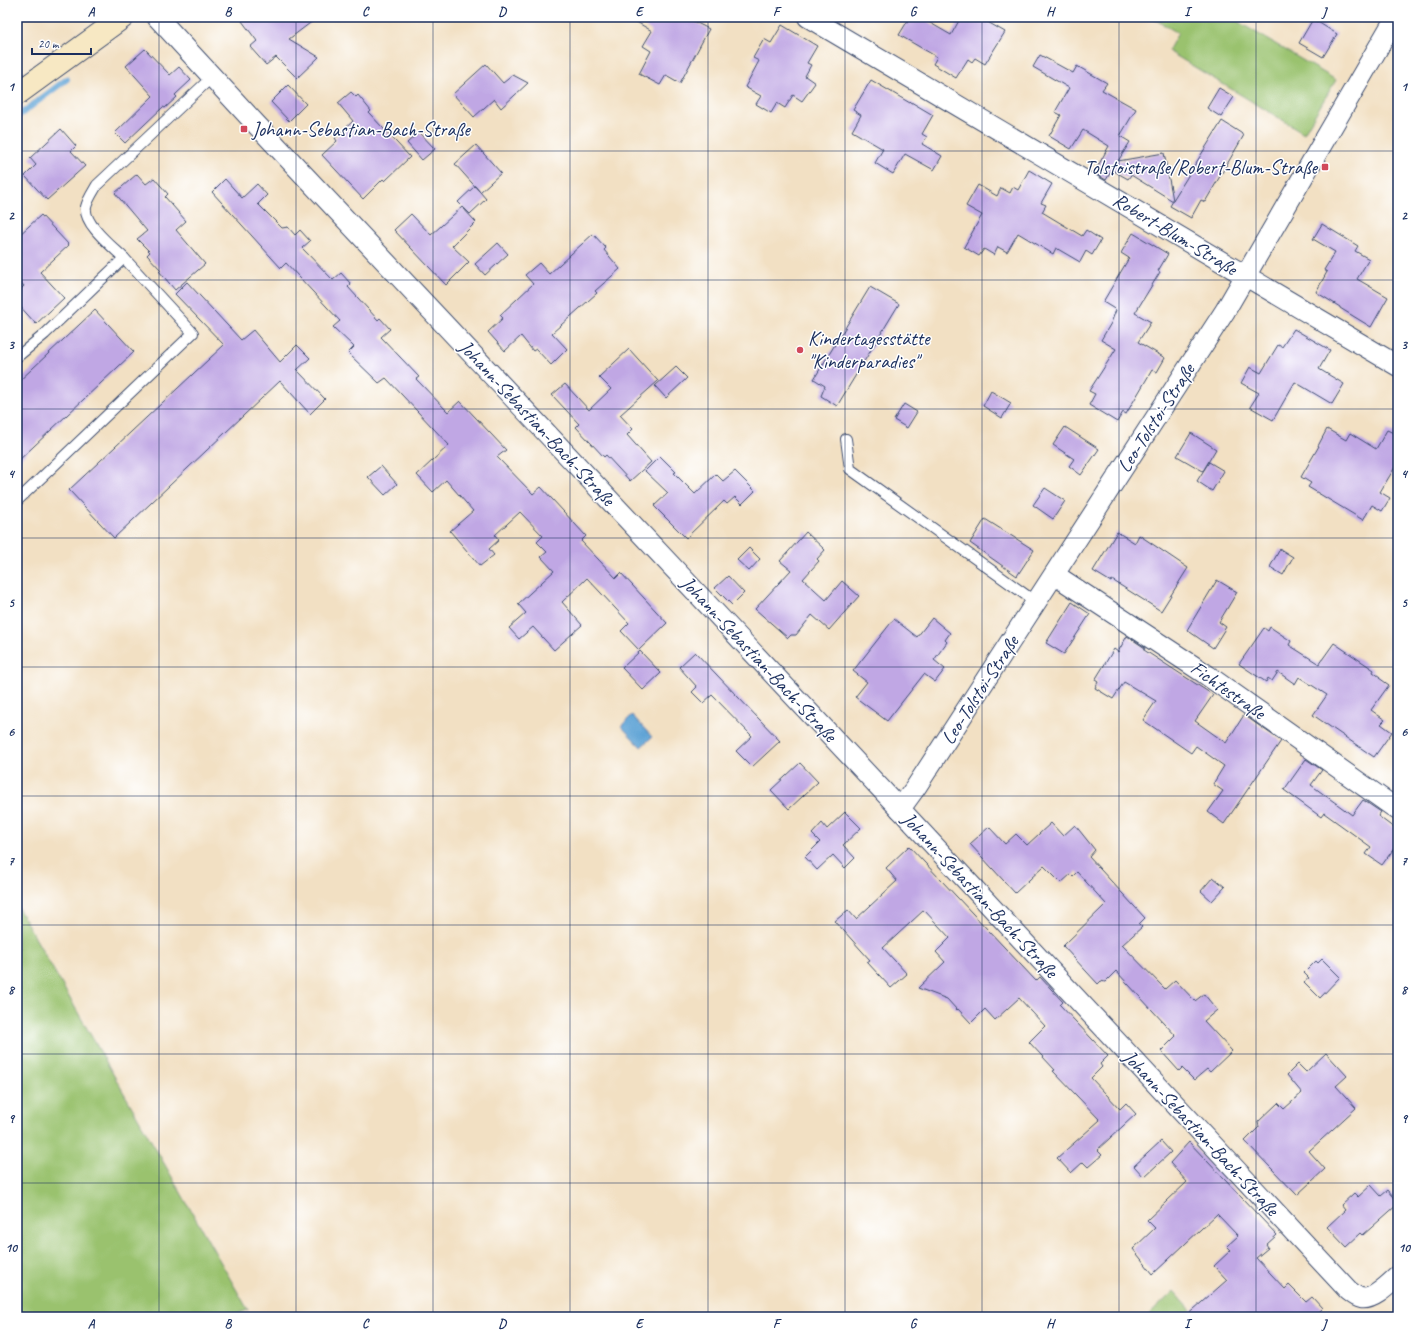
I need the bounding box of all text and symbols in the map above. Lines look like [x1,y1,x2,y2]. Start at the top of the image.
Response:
text: A [88,4,96,20]
text: B [225,4,233,20]
text: C [362,4,370,20]
text: D [498,4,507,20]
text: E [636,4,645,20]
text: F [773,4,782,20]
text: G [910,4,918,20]
text: H [1046,4,1056,20]
text: I [1184,4,1193,20]
text: J [1321,4,1328,20]
scale bar [32,30,91,56]
text: 20 m [38,36,60,52]
text: 1 [8,79,16,95]
text: 1 [1401,79,1409,95]
place label: Johann-Sebastian-Bach-Straße [251,117,471,142]
marker: Johann-Sebastian-Bach-Straße [239,124,249,134]
place label: Tolstoistraße/Robert-Blum-Straße [1084,155,1318,180]
marker: Tolstoistraße/Robert-Blum-Straße [1320,162,1330,172]
street label: Robert-Blum-Straße [1108,187,1243,282]
text: 2 [8,208,15,224]
text: 2 [1401,208,1408,224]
place label: Kindertagesstätte "Kinderparadies" [808,326,931,374]
street label: Johann-Sebastian-Bach-Straße [453,334,621,512]
text: 3 [8,337,15,353]
text: 3 [1401,337,1408,353]
marker: Kindertagesstätte "Kinderparadies" [795,345,805,355]
street label: Leo-Tolstoi-Straße [1112,358,1201,477]
text: 4 [8,466,16,482]
text: 4 [1401,466,1409,482]
street label: Johann-Sebastian-Bach-Straße [675,570,843,748]
text: 5 [8,595,15,611]
text: 5 [1401,595,1408,611]
street label: Leo-Tolstoi-Straße [936,630,1025,749]
street label: Fichtestraße [1186,655,1271,726]
text: 6 [8,724,15,740]
text: 6 [1401,724,1408,740]
street label: Johann-Sebastian-Bach-Straße [896,806,1064,984]
text: 7 [8,853,15,869]
text: 7 [1401,853,1408,869]
text: 8 [8,982,16,998]
text: 8 [1401,982,1409,998]
street label: Johann-Sebastian-Bach-Straße [1117,1044,1285,1222]
text: 9 [8,1111,15,1127]
text: 9 [1401,1111,1408,1127]
text: 10 [5,1240,18,1256]
text: 10 [1398,1240,1411,1256]
text: A [88,1316,96,1332]
text: B [225,1316,233,1332]
text: C [362,1316,370,1332]
text: D [498,1316,507,1332]
text: E [636,1316,645,1332]
text: F [773,1316,782,1332]
text: G [910,1316,918,1332]
text: H [1046,1316,1056,1332]
text: I [1184,1316,1193,1332]
text: J [1321,1316,1328,1332]

